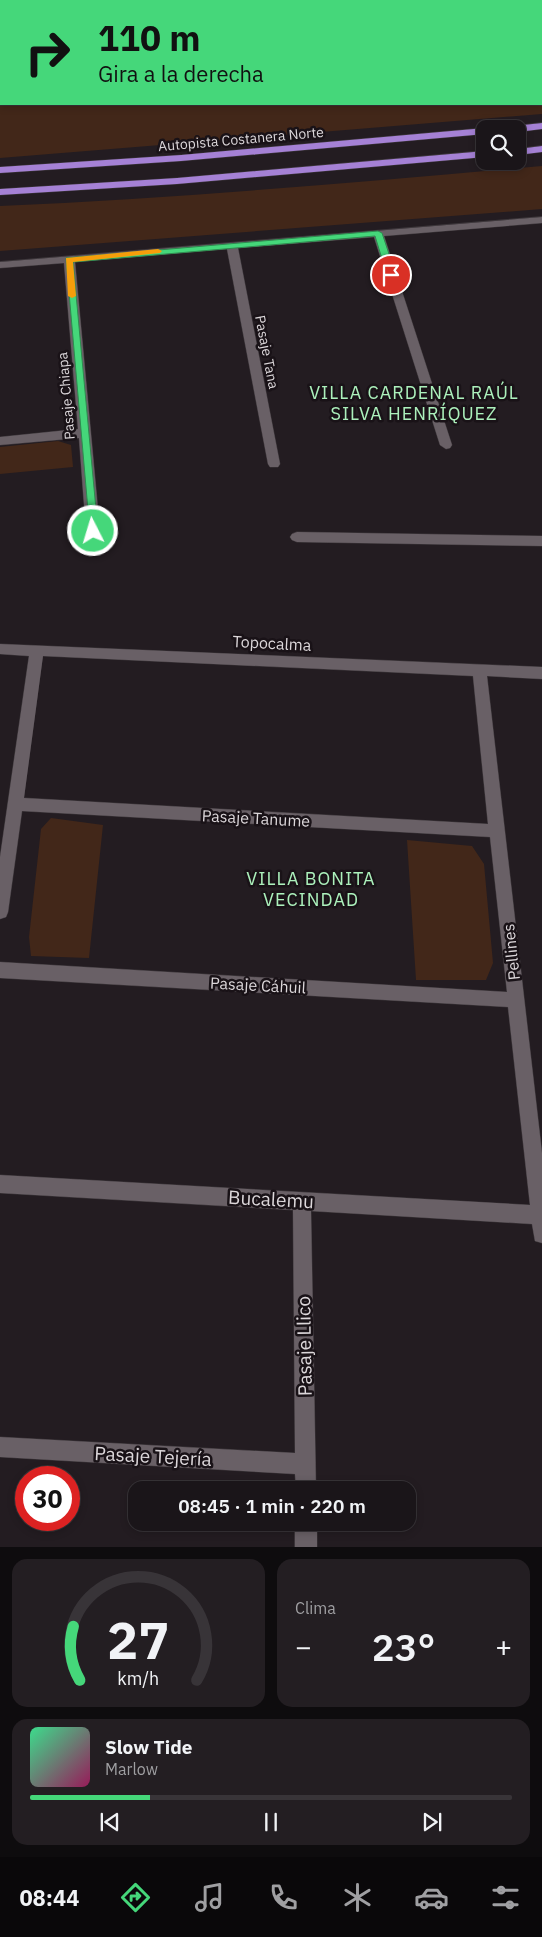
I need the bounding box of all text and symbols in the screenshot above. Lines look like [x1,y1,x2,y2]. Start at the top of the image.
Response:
text: 110 m [98,15,201,61]
icon: right [15,20,80,85]
text: Gira a la derecha [98,59,264,88]
map controls [476,120,526,170]
button: search [476,120,526,170]
street label: Autopista Costanera Norte [157,123,325,155]
pin [370,254,412,296]
icon: arrive [377,261,405,289]
street label: Pasaje Tana [251,314,283,391]
street label: Pasaje Chiapa [53,351,79,441]
district label: VILLA CARDENAL RAÚL SILVA HENRÍQUEZ [309,381,519,425]
position arrow [66,504,118,556]
street label: Topocalma [232,631,312,655]
street label: Pasaje Tanume [201,805,311,831]
district label: VILLA BONITA VECINDAD [246,867,376,911]
street label: Pellines [498,923,524,981]
street label: Pasaje Cáhuil [210,973,306,997]
street label: Bucalemu [227,1185,315,1213]
street label: Pasaje Llico [291,1296,317,1396]
street label: Pasaje Tejería [94,1441,212,1471]
speed limit sign: 30 [15,1466,80,1531]
text: 08:45 · 1 min · 220 m [178,1494,366,1518]
text: Clima [295,1598,336,1618]
text: 27 [107,1606,170,1673]
text: 23° [372,1622,435,1671]
text: − [295,1628,312,1665]
text: + [495,1628,512,1665]
text: km/h [118,1667,160,1690]
text: Slow Tide [105,1735,192,1759]
text: Marlow [105,1759,158,1779]
icon: previous [96,1808,124,1836]
icon: pause [257,1808,285,1836]
icon: next [418,1808,446,1836]
icon: directions [118,1880,153,1915]
icon: music [192,1880,227,1915]
icon: phone [266,1880,301,1915]
icon: climate [340,1880,375,1915]
icon: car [414,1880,449,1915]
icon: filters [488,1880,523,1915]
text: 08:44 [19,1883,79,1912]

